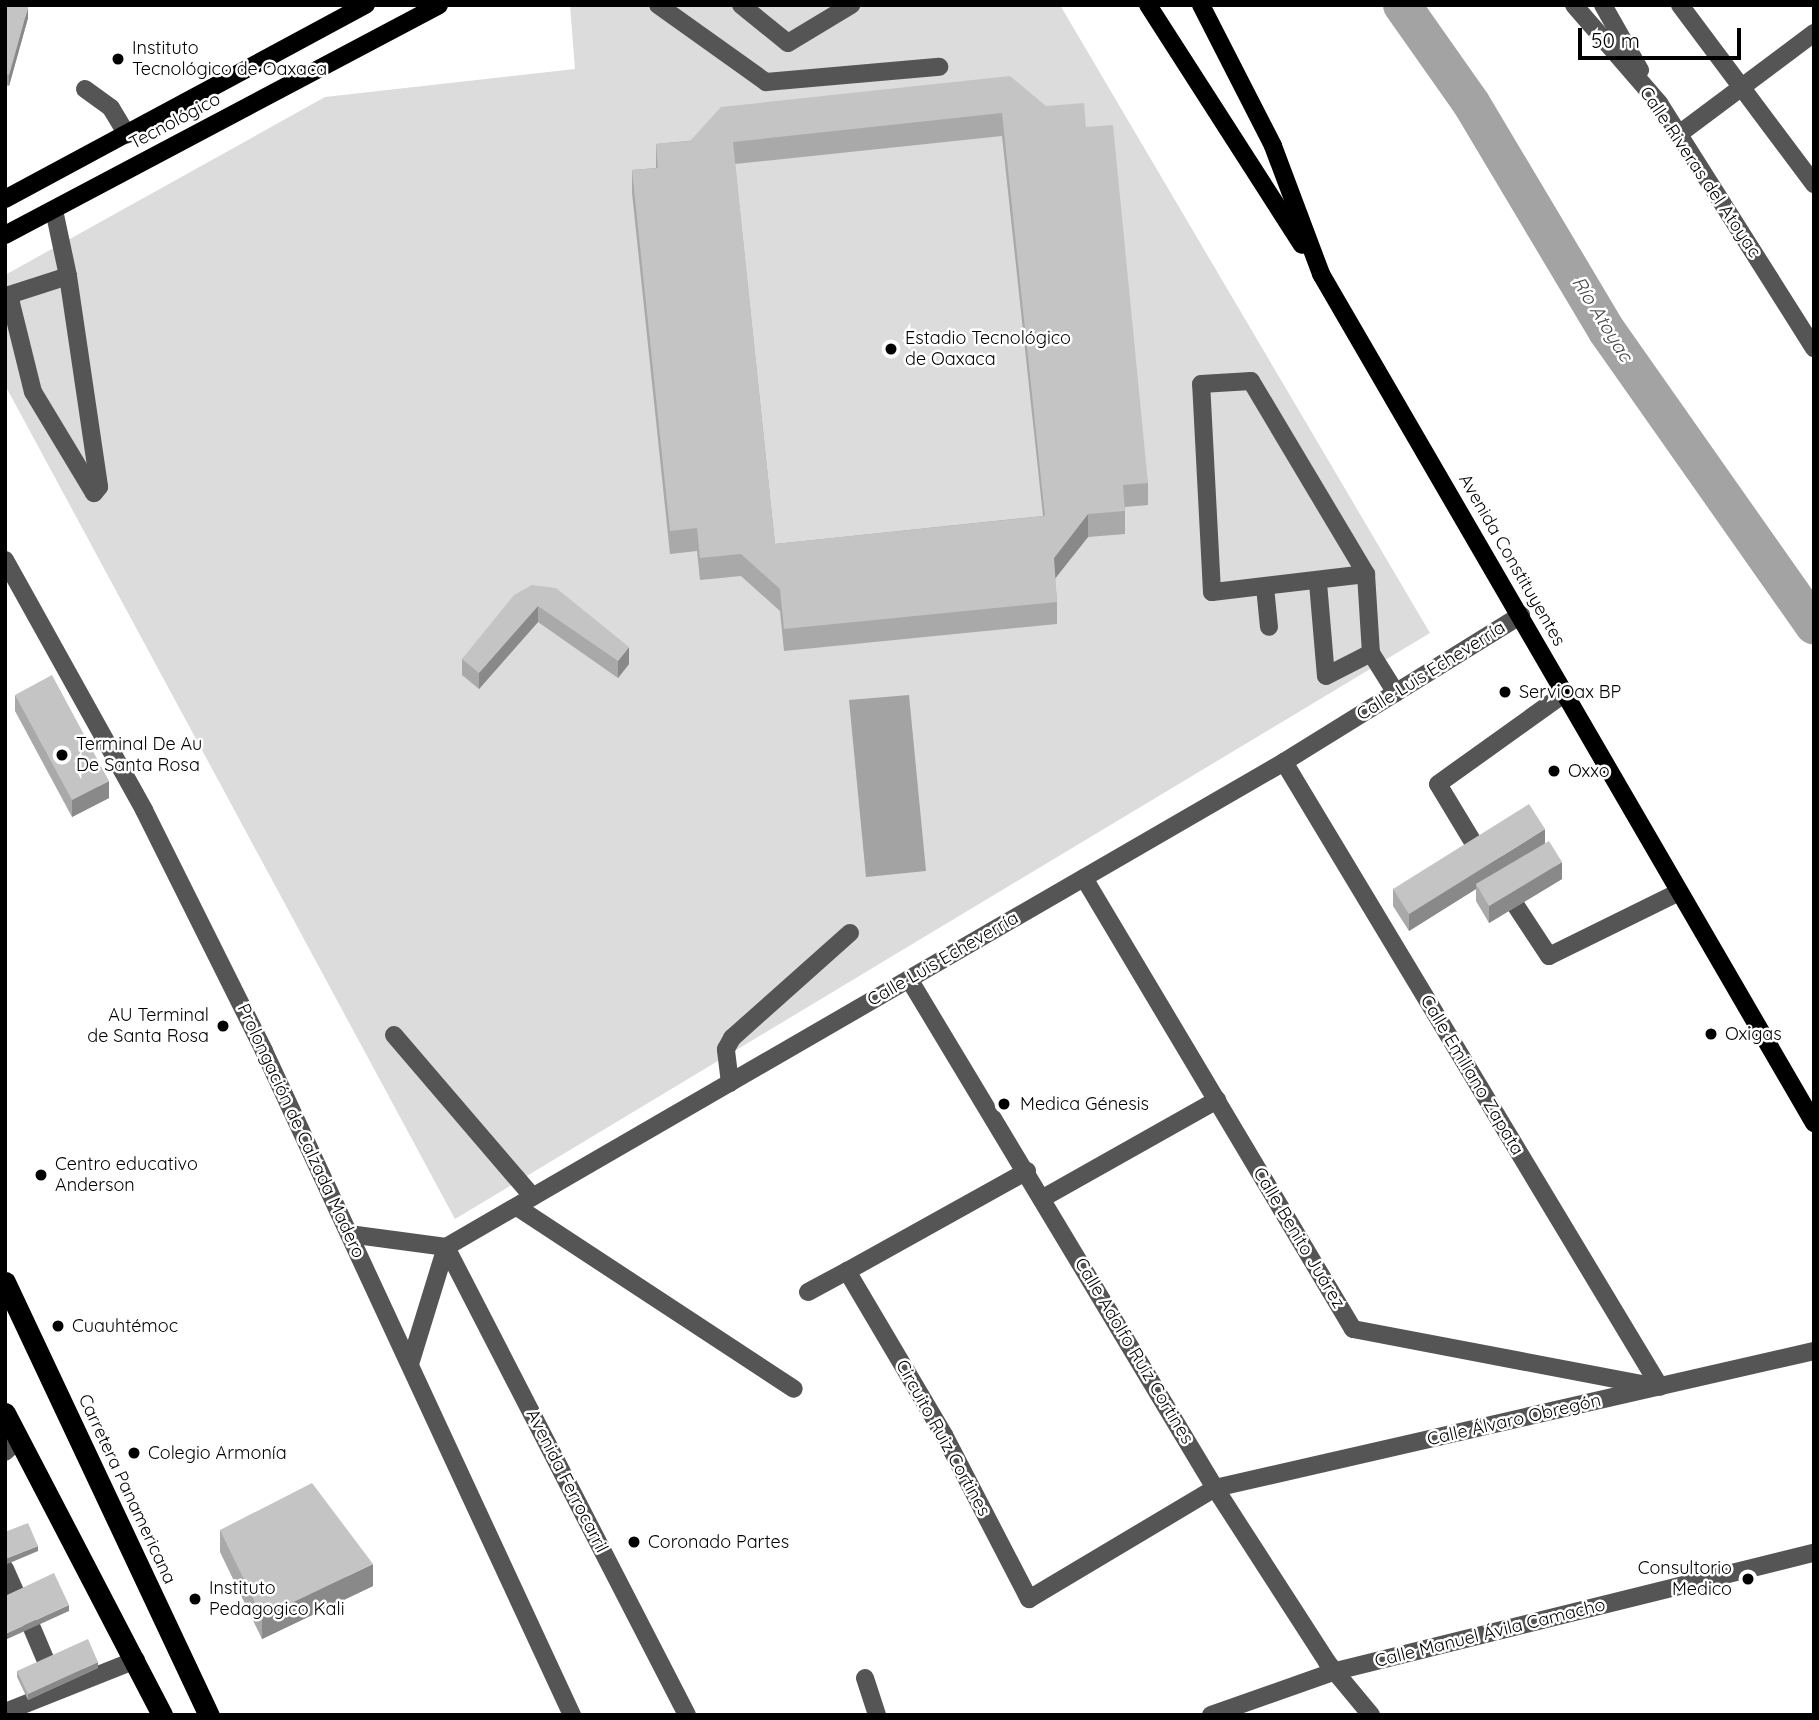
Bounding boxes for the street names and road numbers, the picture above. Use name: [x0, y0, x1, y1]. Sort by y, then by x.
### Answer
street label: Calle Riveras del Atoyac: [1635, 82, 1765, 262]
street label: Tecnológico: [126, 88, 224, 154]
street label: Avenida Constituyentes: [1454, 470, 1570, 650]
street label: Calle Luis Echeverría: [1353, 617, 1509, 725]
street label: Calle Luis Echeverría: [864, 907, 1022, 1011]
street label: Calle Emiliano Zapata: [1416, 991, 1528, 1159]
street label: Prolongación de Calzada Madero: [232, 1000, 370, 1262]
street label: Calle Benito Juárez: [1248, 1164, 1350, 1312]
street label: Calle Adolfo Ruíz Cortines: [1070, 1254, 1198, 1448]
street label: Circuito Ruiz Cortines: [891, 1356, 995, 1520]
street label: Calle Álvaro Obregón: [1425, 1389, 1603, 1451]
street label: Carretera Panamericana: [74, 1391, 180, 1587]
street label: Avenida Ferrocarril: [521, 1406, 613, 1556]
street label: Calle Manuel Ávila Camacho: [1372, 1594, 1608, 1672]

